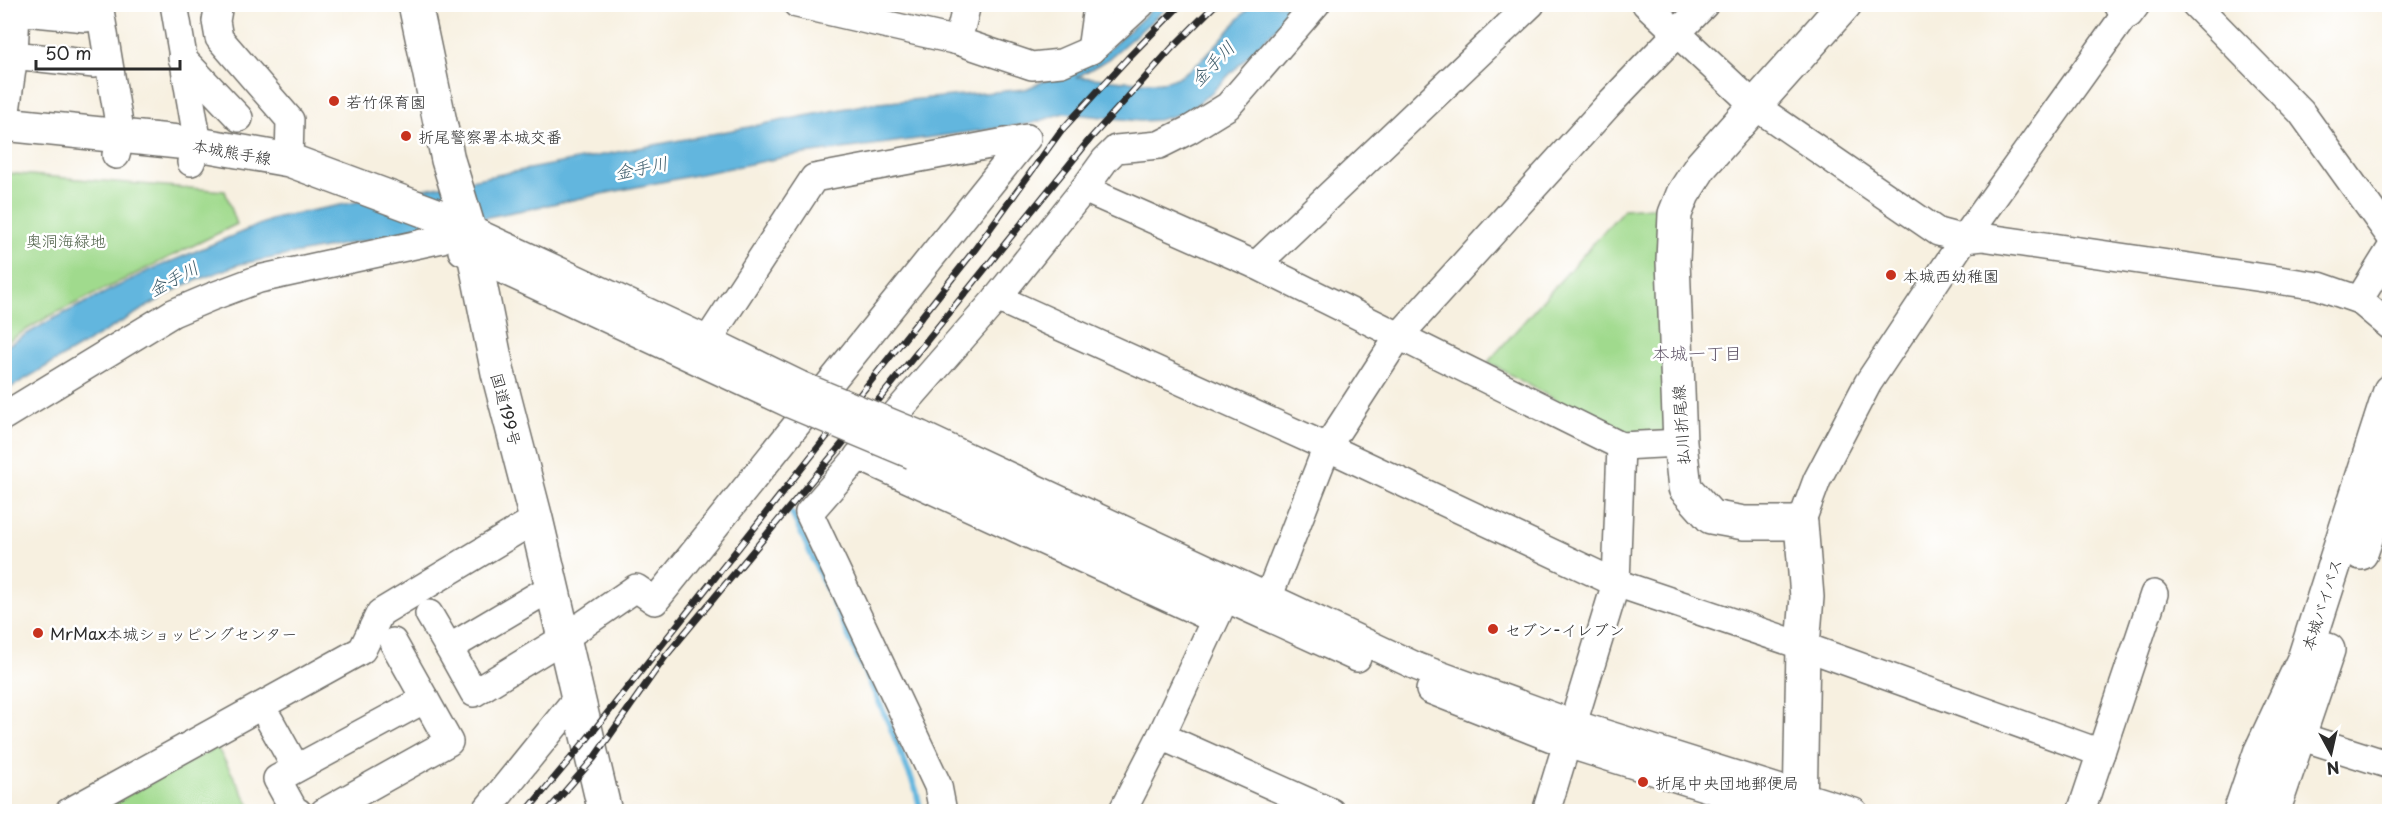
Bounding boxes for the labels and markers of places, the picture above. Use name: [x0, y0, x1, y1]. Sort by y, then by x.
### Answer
place label: 若竹保育園: [346, 89, 426, 113]
marker: 若竹保育園: [327, 94, 341, 108]
place label: 折尾警察署本城交番: [418, 124, 562, 148]
marker: 折尾警察署本城交番: [399, 129, 413, 143]
place label: 本城西幼稚園: [1903, 263, 1999, 287]
marker: 本城西幼稚園: [1884, 268, 1898, 282]
place label: セブン-イレブン: [1505, 617, 1625, 641]
place label: MrMax本城ショッピングセンター: [50, 621, 297, 645]
marker: セブン-イレブン: [1486, 622, 1500, 636]
marker: MrMax本城ショッピングセンター: [31, 626, 45, 640]
place label: 折尾中央団地郵便局: [1655, 770, 1799, 794]
marker: 折尾中央団地郵便局: [1636, 775, 1650, 789]

